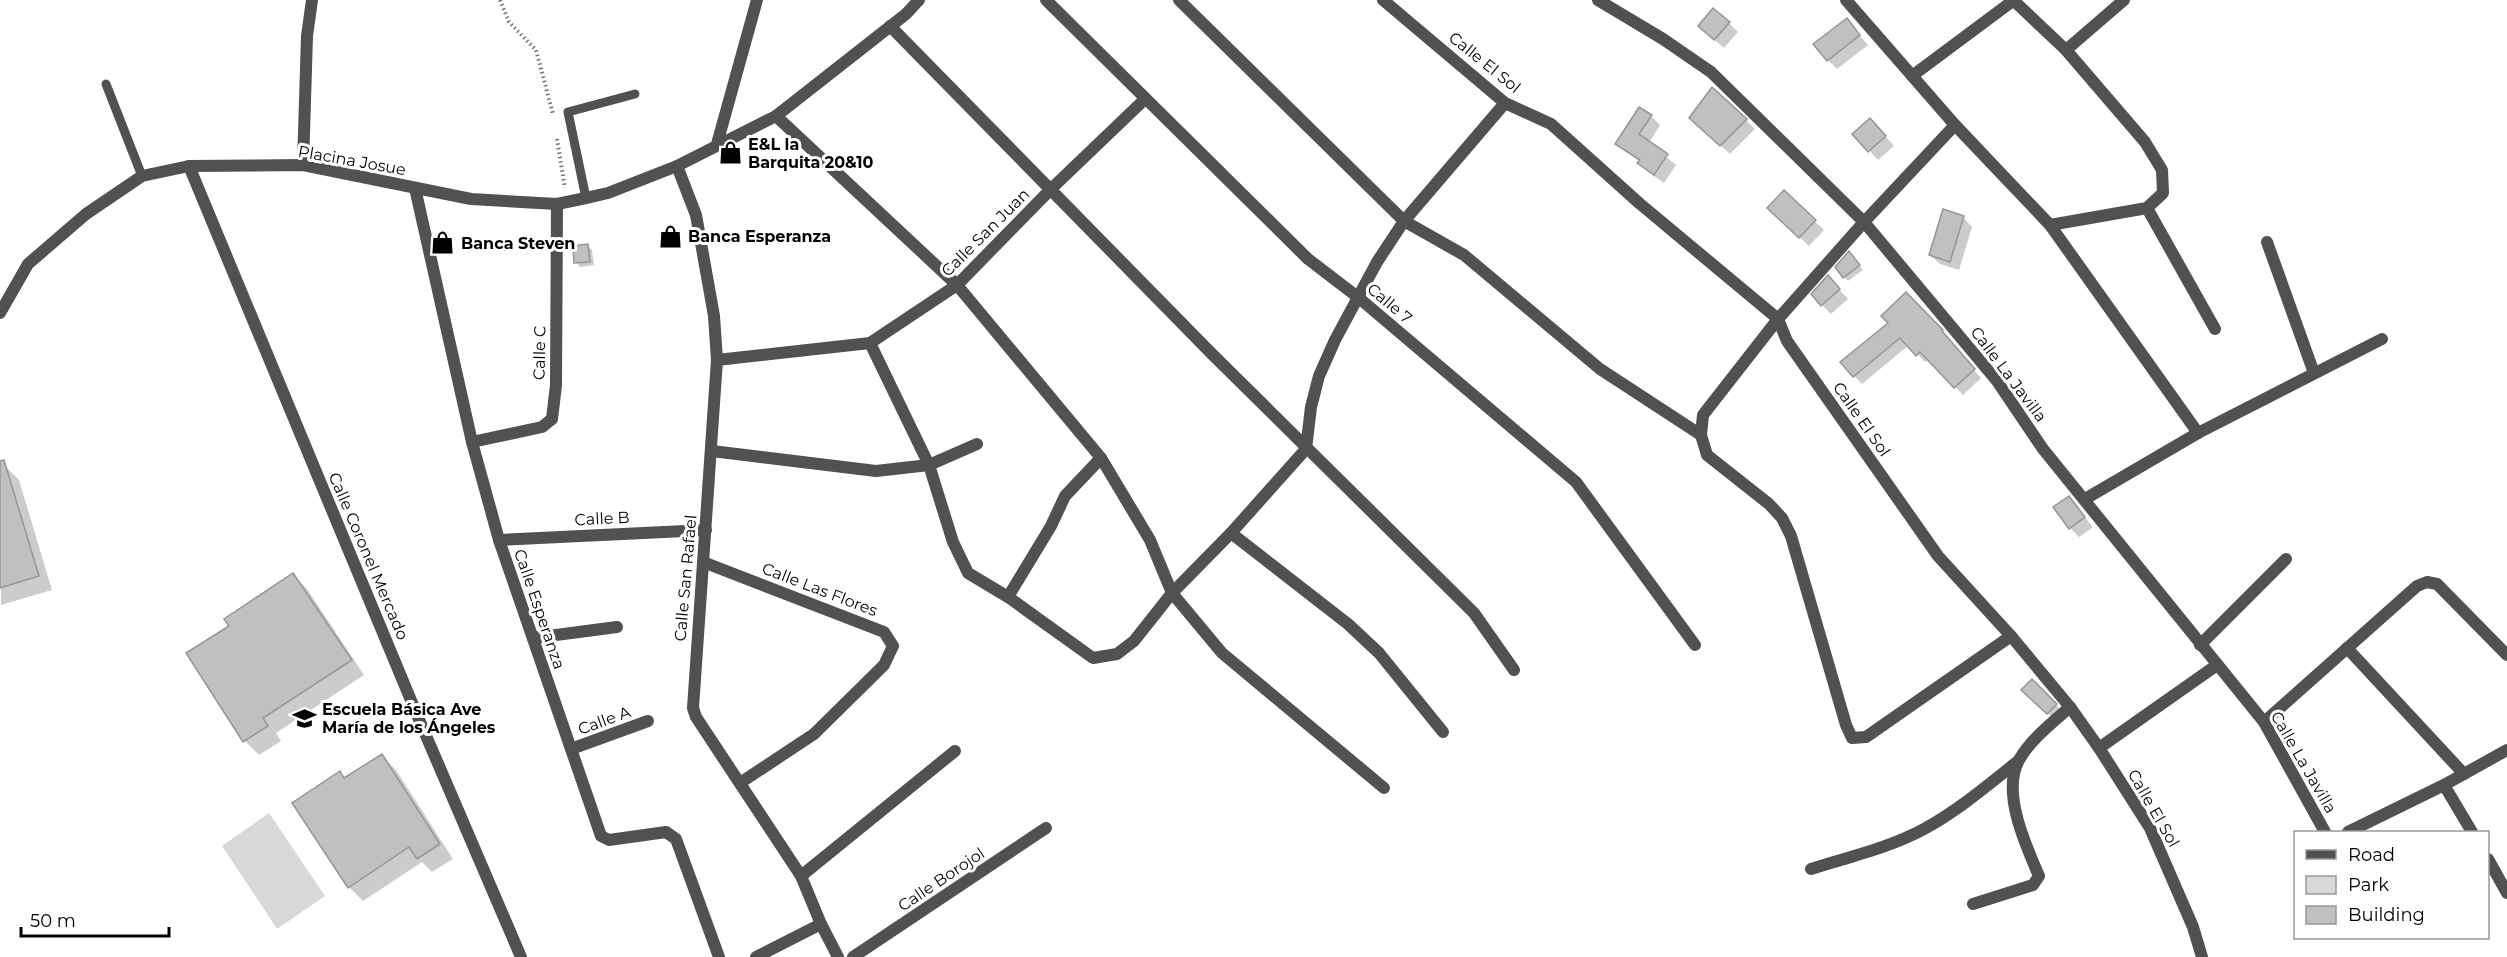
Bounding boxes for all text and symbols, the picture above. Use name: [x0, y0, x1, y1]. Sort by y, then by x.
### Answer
street label: Calle El Sol: [1445, 28, 1524, 97]
place label: E&L la Barquita 20&10: [748, 135, 874, 172]
shop icon: E&L la Barquita 20&10: [717, 140, 743, 166]
street label: Placina Josue: [297, 142, 407, 179]
street label: Calle San Juan: [937, 184, 1033, 280]
shop icon: Banca Esperanza: [657, 223, 683, 249]
place label: Banca Esperanza: [688, 227, 831, 246]
shop icon: Banca Steven: [430, 230, 456, 256]
place label: Banca Steven: [461, 234, 575, 253]
street label: Calle 7: [1363, 279, 1416, 328]
street label: Calle La Javilla: [1967, 323, 2051, 426]
street label: Calle C: [530, 326, 549, 380]
street label: Calle El Sol: [1829, 378, 1894, 460]
street label: Calle Coronel Mercado: [325, 470, 412, 643]
street label: Calle B: [574, 508, 630, 529]
street label: Calle San Rafael: [670, 514, 700, 642]
street label: Calle Esperanza: [510, 547, 569, 672]
street label: Calle Las Flores: [759, 559, 880, 620]
place label: Escuela Básica Ave María de los Ángeles: [322, 700, 496, 737]
street label: Calle A: [575, 702, 634, 739]
school or university icon: Escuela Básica Ave María de los Ángeles: [291, 705, 317, 731]
street label: Calle La Javilla: [2267, 708, 2340, 817]
street label: Calle El Sol: [2124, 766, 2183, 850]
legend: [2294, 831, 2489, 939]
street label: Calle Borojol: [894, 844, 988, 915]
text: Road: [2348, 844, 2395, 866]
text: Park: [2348, 874, 2389, 896]
scale bar: [21, 900, 170, 938]
text: Building: [2348, 904, 2425, 926]
text: 50 m: [30, 910, 76, 932]

